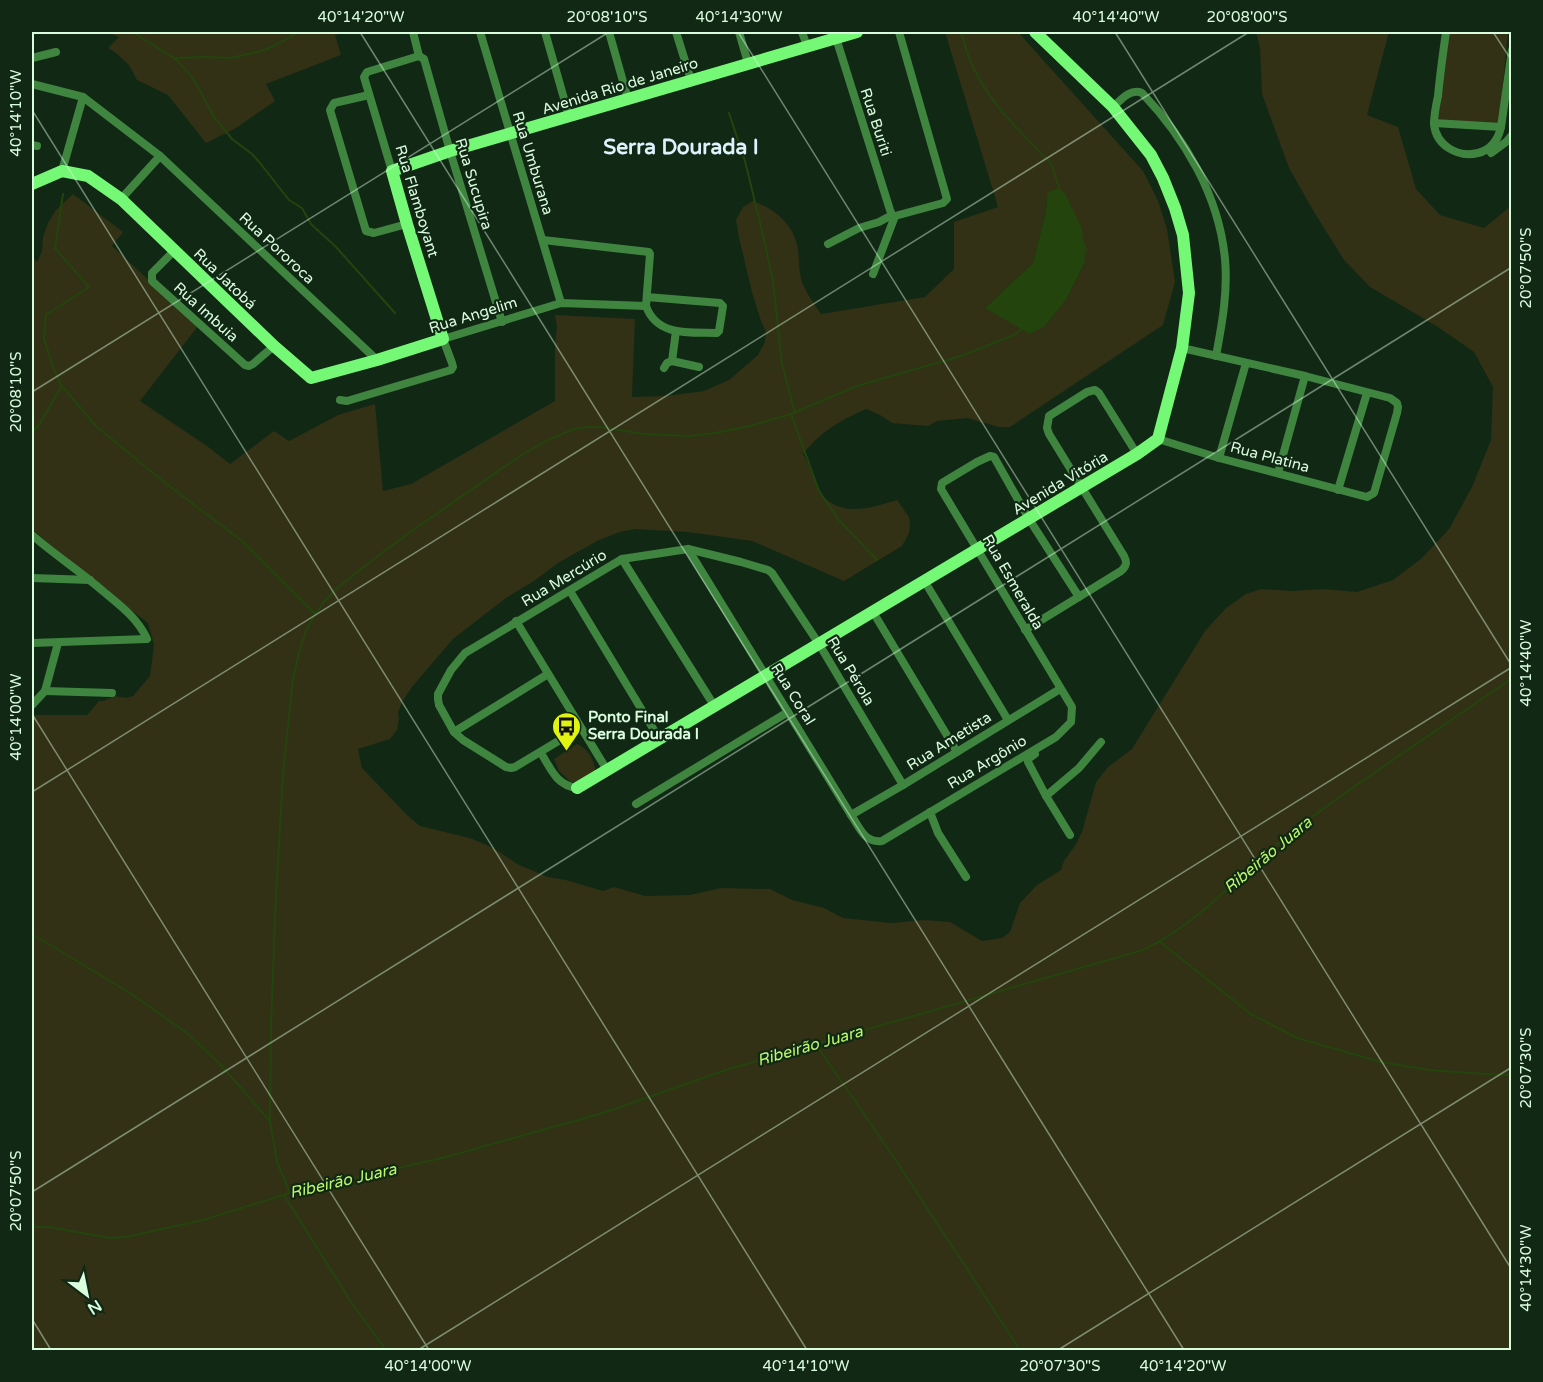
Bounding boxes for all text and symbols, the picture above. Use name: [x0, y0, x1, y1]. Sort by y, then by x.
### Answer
text: 40°14'20"W: [318, 8, 404, 26]
text: 20°08'10"S: [567, 8, 647, 26]
text: 40°14'30"W: [696, 8, 782, 26]
text: 40°14'40"W: [1073, 8, 1159, 26]
text: 20°08'00"S: [1207, 8, 1287, 26]
street label: Avenida Rio de Janeiro: [540, 54, 700, 118]
text: 40°14'10"W: [7, 70, 25, 156]
street label: Rua Buriti: [857, 86, 895, 158]
street label: Rua Umburana: [509, 109, 557, 217]
district label: Serra Dourada I: [603, 135, 759, 160]
street label: Rua Sucupira: [452, 136, 496, 232]
street label: Rua Flamboyant: [391, 143, 443, 260]
street label: Rua Pororoca: [235, 208, 319, 288]
text: 20°07'50"S: [1517, 228, 1535, 308]
street label: Rua Jatobá: [190, 245, 260, 313]
street label: Rua Imbuia: [170, 278, 242, 346]
street label: Rua Angelim: [427, 293, 519, 337]
text: 20°08'10"S: [7, 352, 25, 432]
street label: Rua Platina: [1228, 438, 1312, 476]
street label: Avenida Vitória: [1009, 447, 1111, 519]
street label: Rua Esmeralda: [978, 531, 1048, 633]
street label: Rua Mercúrio: [518, 546, 610, 610]
text: 40°14'40"W: [1517, 620, 1535, 706]
street label: Rua Pérola: [823, 633, 879, 709]
street label: Rua Coral: [767, 660, 819, 728]
text: 40°14'00"W: [7, 674, 25, 760]
place label: Ponto Final Serra Dourada I: [588, 708, 699, 743]
street label: Rua Ametista: [903, 708, 995, 774]
bus stop icon: Ponto Final Serra Dourada I: [551, 710, 583, 752]
street label: Rua Argônio: [944, 731, 1030, 793]
water label: Ribeirão Juara: [1220, 812, 1317, 898]
water label: Ribeirão Juara: [755, 1021, 866, 1071]
text: 20°07'30"S: [1517, 1028, 1535, 1108]
text: 20°07'50"S: [7, 1151, 25, 1231]
water label: Ribeirão Juara: [288, 1159, 399, 1203]
text: 40°14'30"W: [1517, 1225, 1535, 1311]
north arrow: [57, 1265, 117, 1325]
text: N: [84, 1295, 105, 1319]
text: 40°14'00"W: [385, 1357, 471, 1375]
text: 40°14'10"W: [763, 1357, 849, 1375]
text: 20°07'30"S: [1020, 1357, 1100, 1375]
text: 40°14'20"W: [1140, 1357, 1226, 1375]

